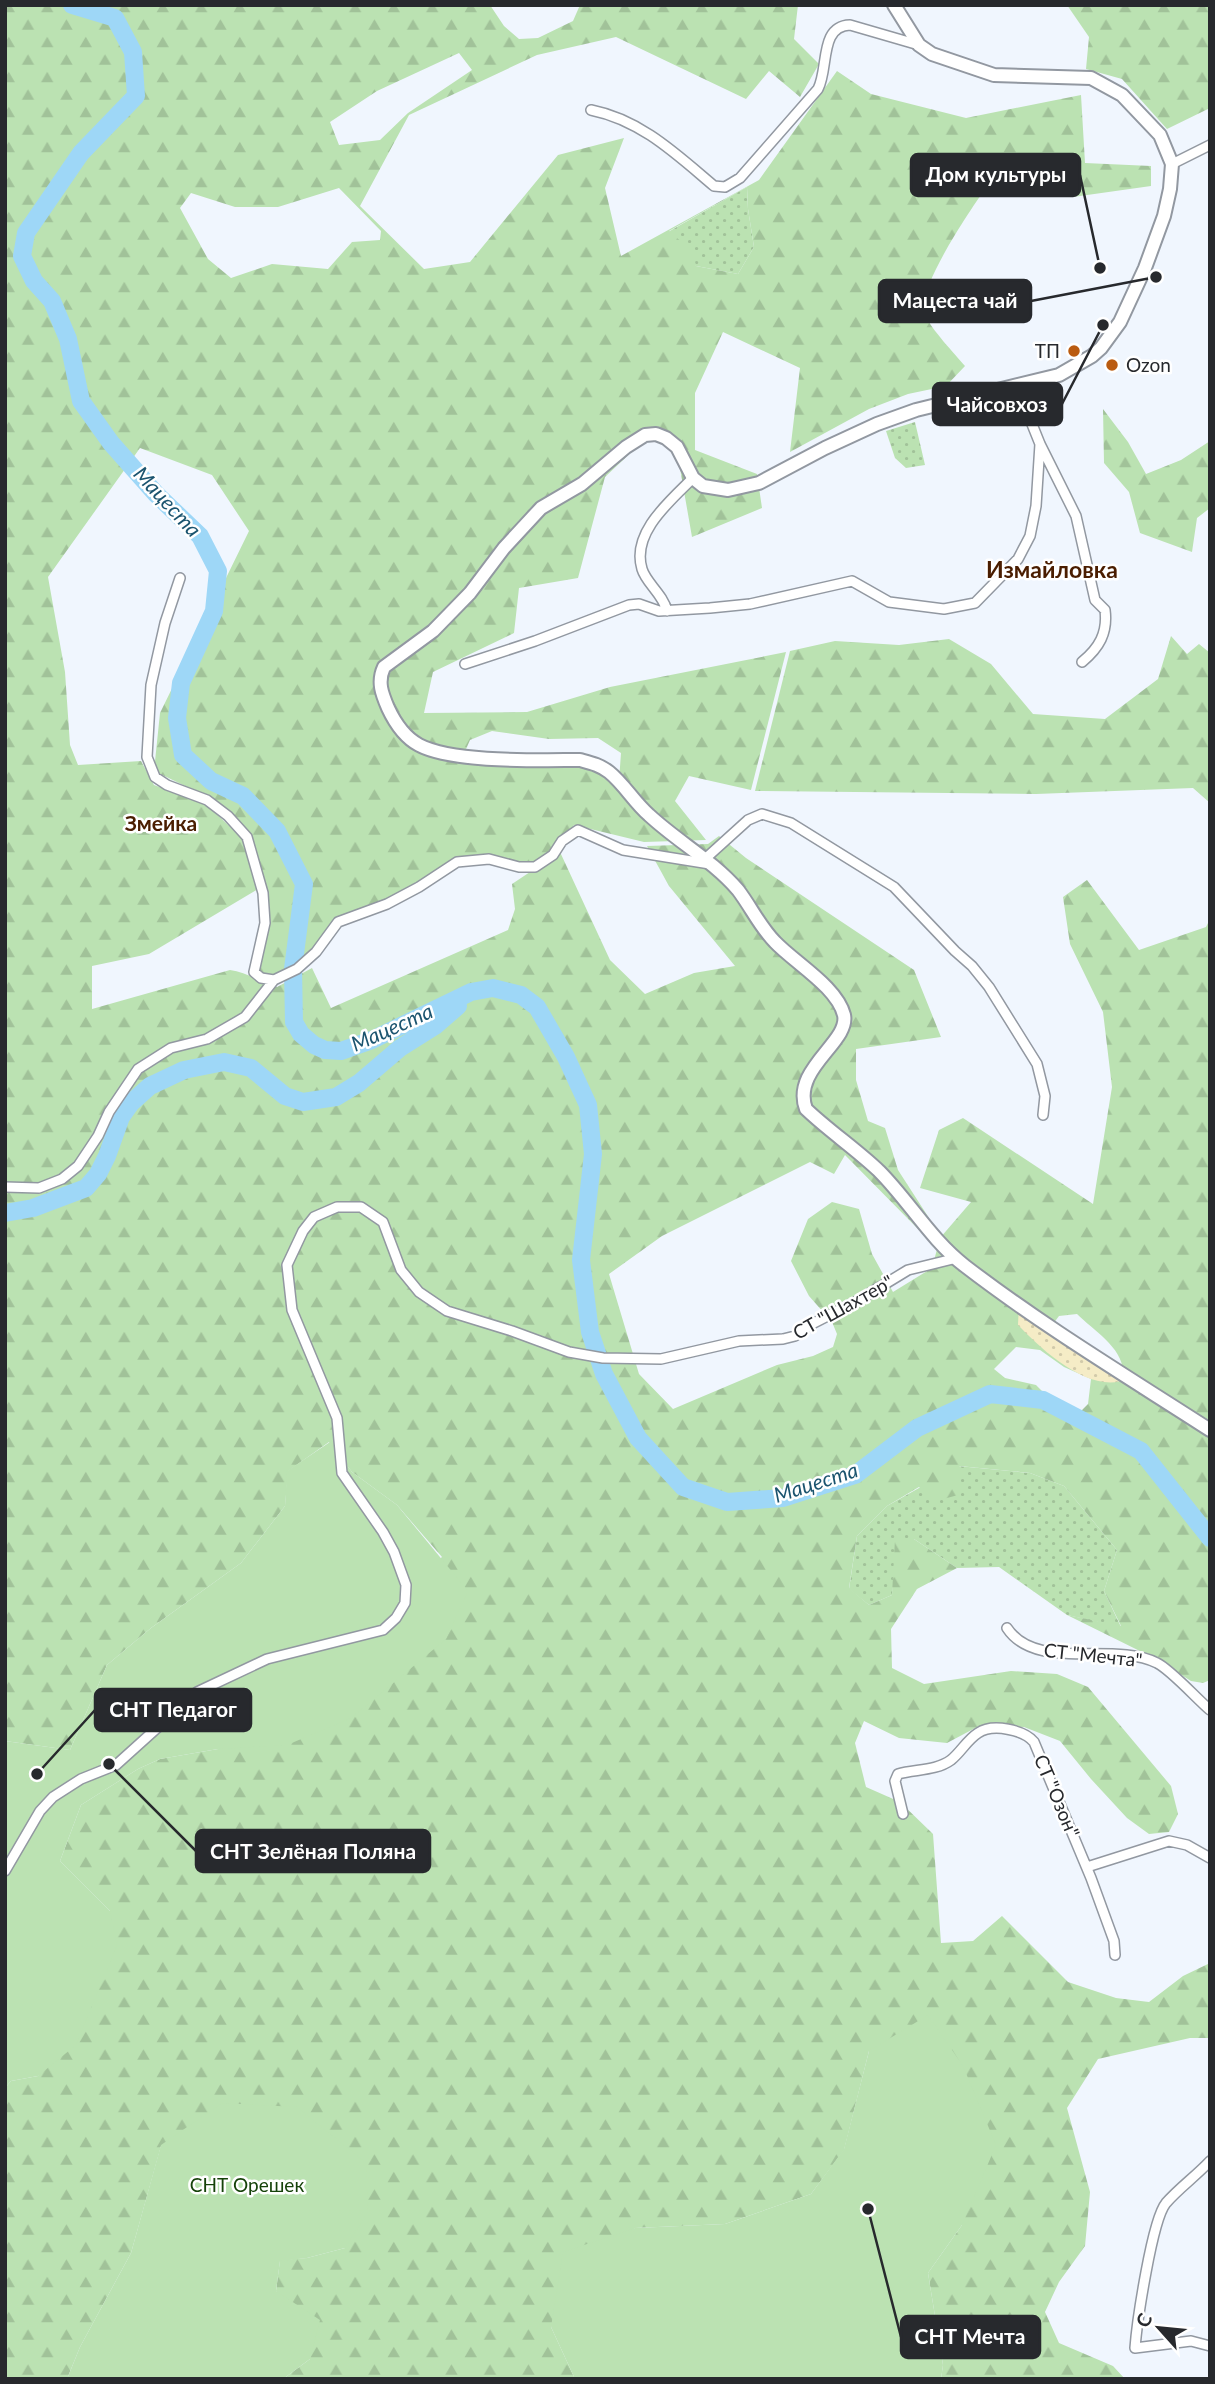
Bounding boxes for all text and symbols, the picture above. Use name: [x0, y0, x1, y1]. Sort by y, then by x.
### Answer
callout: Дом культуры: [911, 154, 1080, 196]
text: Дом культуры: [926, 161, 1066, 186]
callout: Мацеста чай: [879, 280, 1031, 322]
text: Мацеста чай: [893, 287, 1017, 312]
place label: ТП: [1035, 339, 1060, 362]
marker: ТП: [1066, 343, 1082, 359]
place label: Ozon: [1126, 353, 1171, 376]
marker: Ozon: [1104, 357, 1120, 373]
callout: Чайсовхоз: [933, 383, 1062, 425]
text: Чайсовхоз: [947, 391, 1047, 416]
water label: Мацеста: [129, 461, 207, 541]
district label: Измайловка: [986, 555, 1118, 583]
district label: Змейка: [125, 810, 197, 835]
water label: Мацеста: [347, 998, 436, 1056]
street label: СТ "Шахтер": [788, 1269, 897, 1344]
water label: Мацеста: [770, 1456, 861, 1507]
street label: СТ "Мечта": [1043, 1638, 1143, 1671]
callout: СНТ Педагог: [95, 1689, 251, 1731]
text: СНТ Педагог: [109, 1696, 237, 1721]
street label: СТ "Озон": [1030, 1751, 1085, 1841]
callout: СНТ Зелёная Поляна: [196, 1830, 430, 1872]
text: СНТ Зелёная Поляна: [210, 1838, 416, 1863]
park label: СНТ Орешек: [190, 2173, 304, 2196]
north arrow: [1124, 2293, 1194, 2363]
text: С: [1130, 2309, 1157, 2331]
callout: СНТ Мечта: [901, 2316, 1040, 2358]
text: СНТ Мечта: [915, 2323, 1025, 2348]

